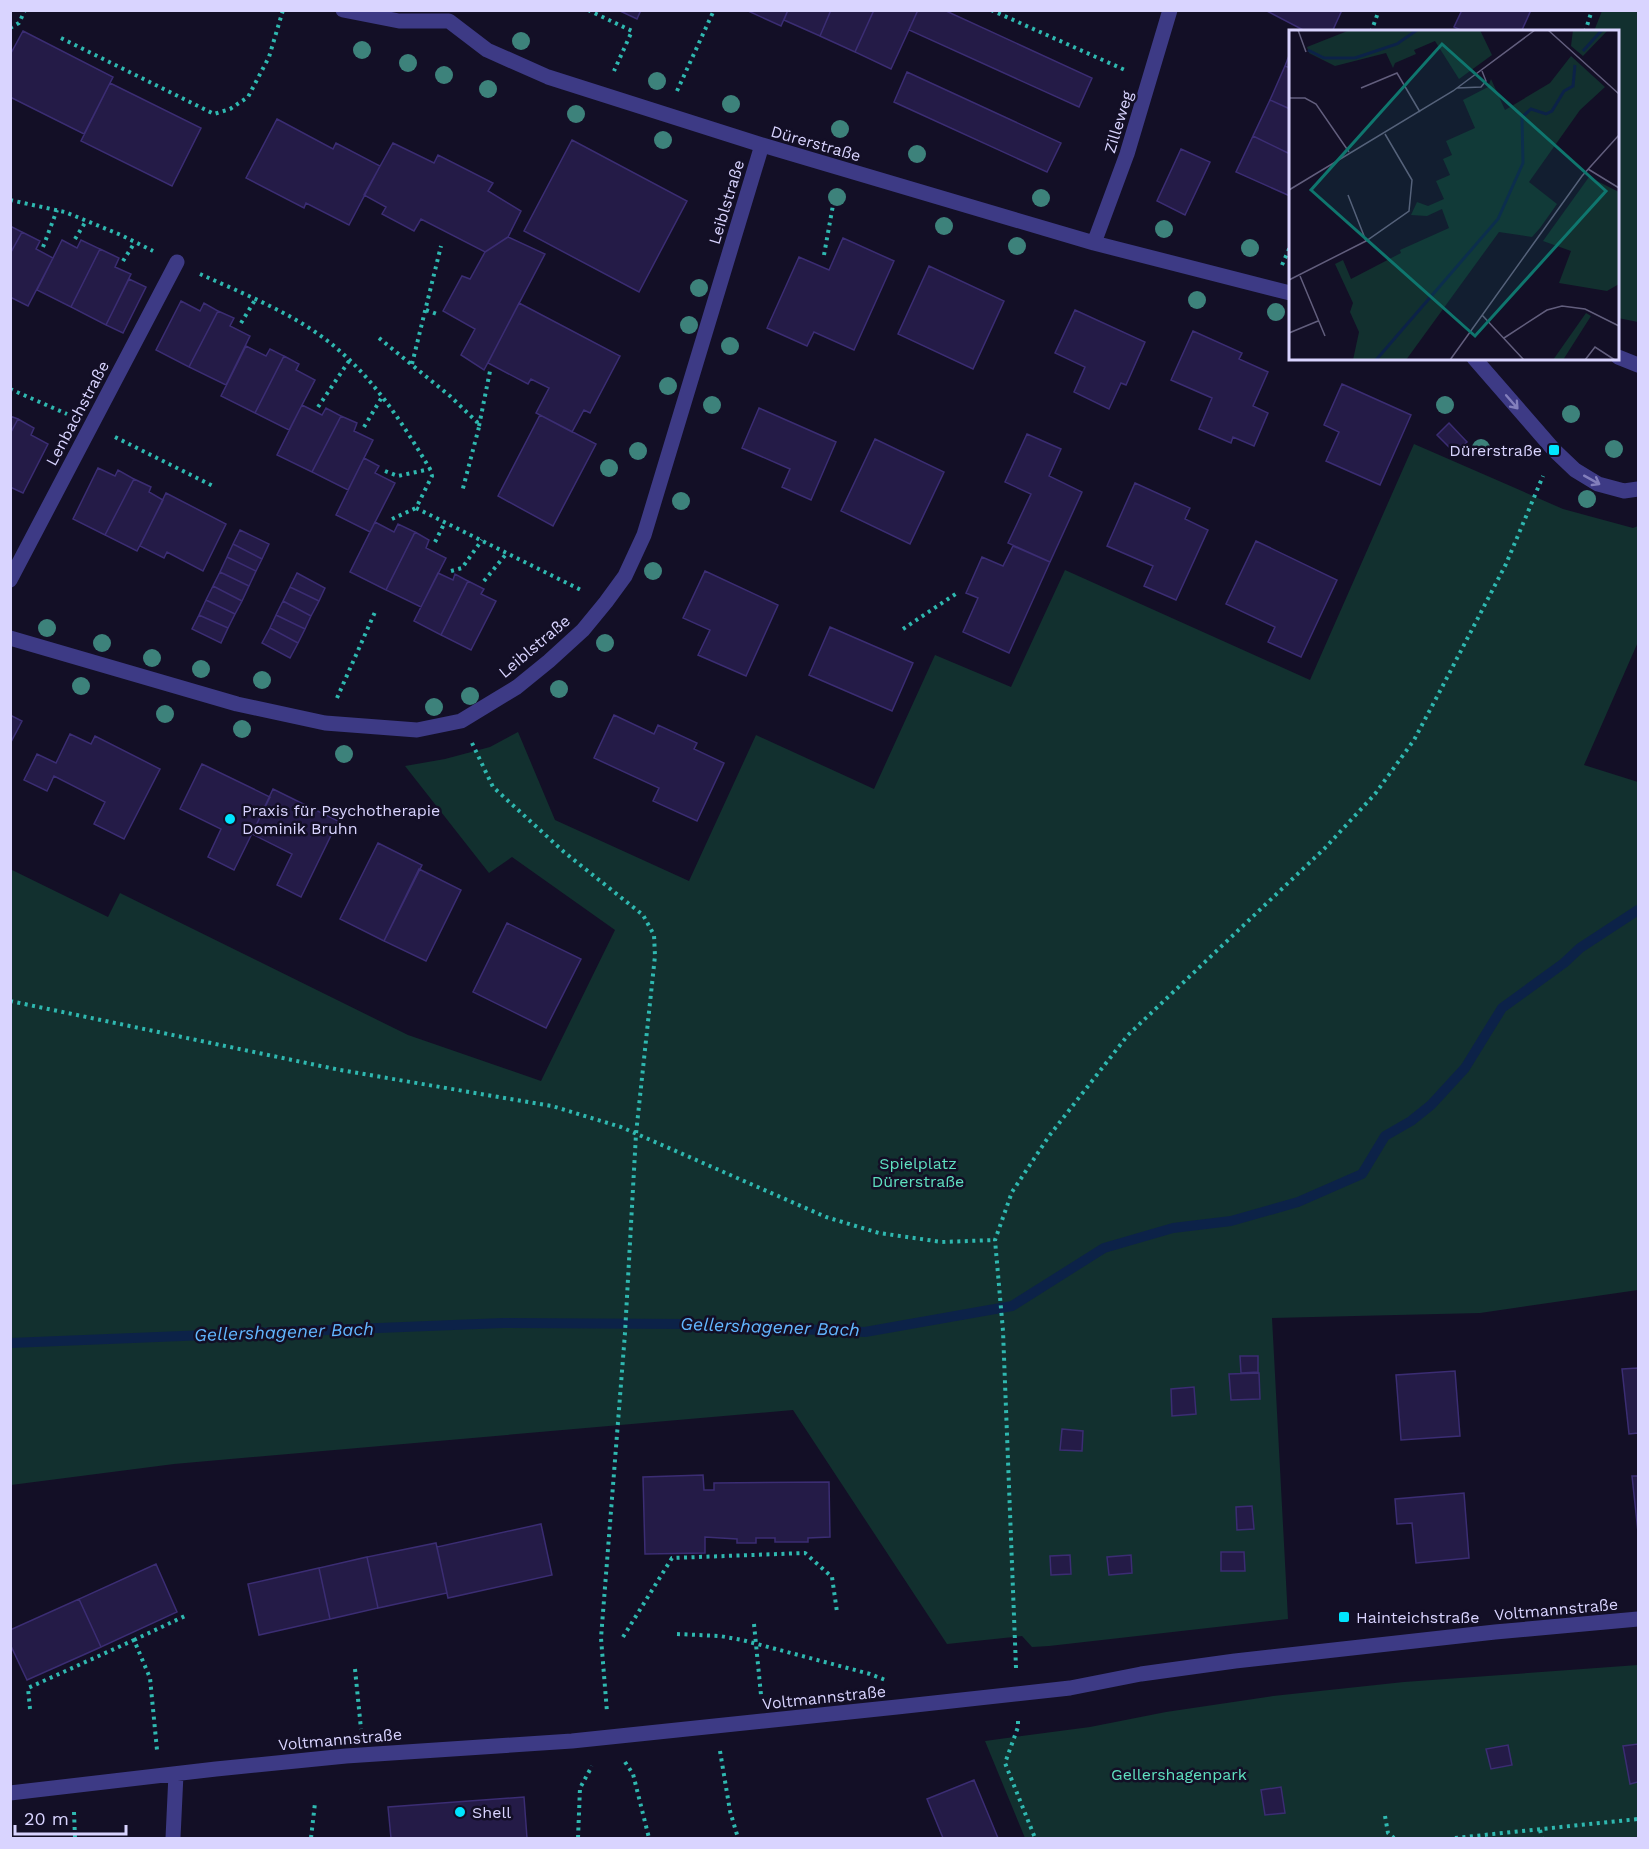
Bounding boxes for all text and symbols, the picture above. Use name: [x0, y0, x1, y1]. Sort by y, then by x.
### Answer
inset map: [1289, 30, 1619, 360]
street label: Zilleweg: [1100, 88, 1137, 156]
street label: Dürerstraße: [769, 122, 863, 165]
street label: Leiblstraße: [705, 158, 748, 247]
street label: Lenbachstraße: [42, 358, 113, 469]
one-way arrow: [1505, 394, 1519, 410]
place label: Dürerstraße: [1449, 441, 1542, 460]
marker: Dürerstraße: [1547, 443, 1561, 457]
one-way arrow: [1583, 474, 1600, 486]
street label: Leiblstraße: [495, 611, 574, 682]
place label: Praxis für Psychotherapie Dominik Bruhn: [242, 801, 440, 838]
marker: Praxis für Psychotherapie Dominik Bruhn: [223, 812, 237, 826]
park label: Spielplatz Dürerstraße: [872, 1154, 964, 1191]
water label: Gellershagener Bach: [680, 1313, 860, 1340]
water label: Gellershagener Bach: [194, 1318, 374, 1345]
street label: Voltmannstraße: [1493, 1595, 1619, 1624]
place label: Hainteichstraße: [1356, 1608, 1479, 1627]
marker: Hainteichstraße: [1337, 1610, 1351, 1624]
street label: Voltmannstraße: [761, 1682, 887, 1713]
street label: Voltmannstraße: [277, 1725, 403, 1754]
park label: Gellershagenpark: [1111, 1765, 1247, 1784]
scale bar: [15, 1798, 126, 1836]
place label: Shell: [472, 1803, 511, 1822]
marker: Shell: [453, 1805, 467, 1819]
text: 20 m: [24, 1808, 69, 1829]

